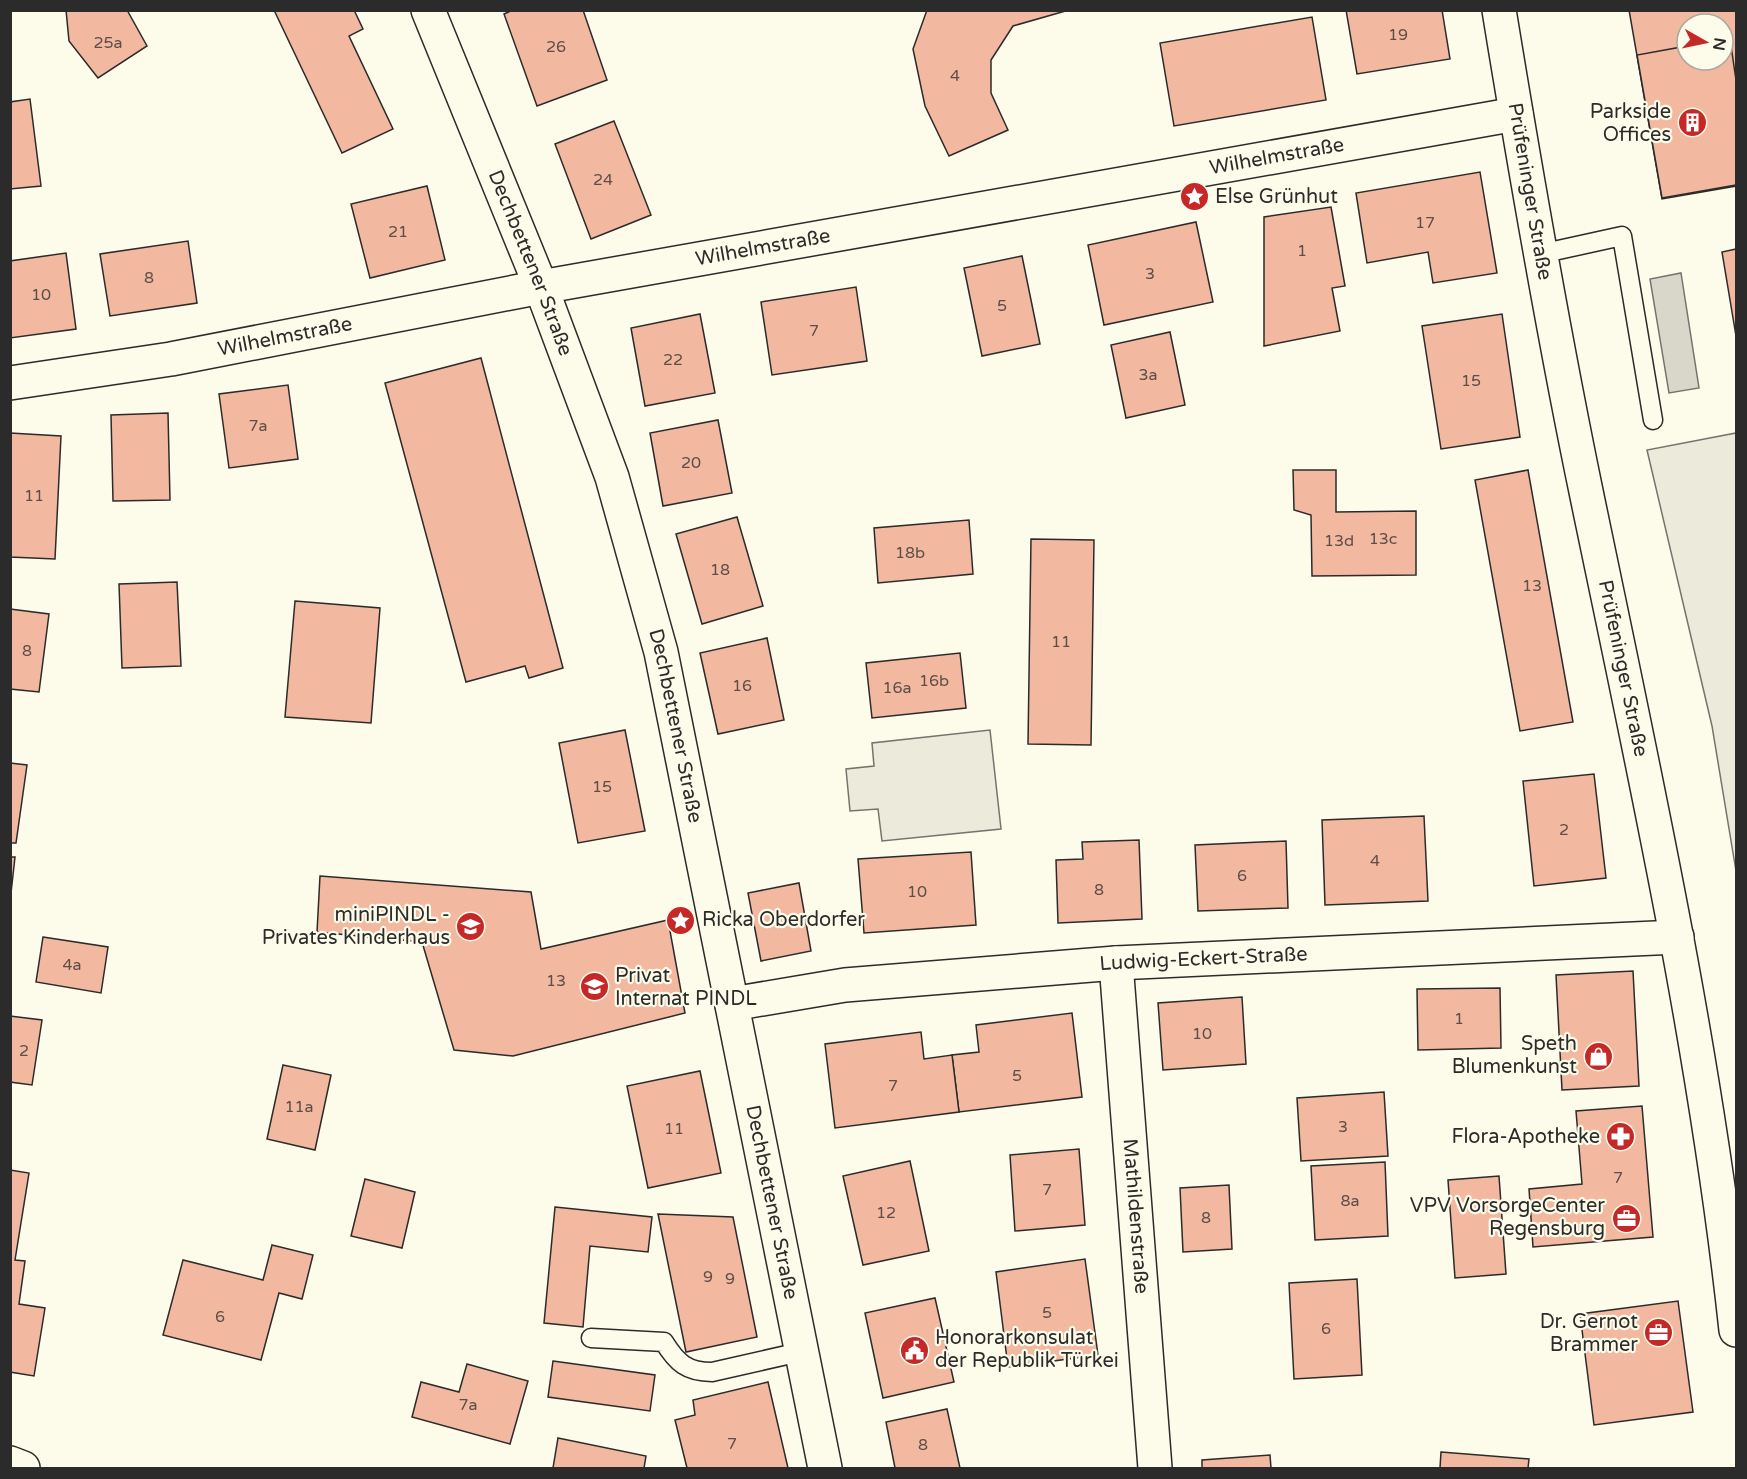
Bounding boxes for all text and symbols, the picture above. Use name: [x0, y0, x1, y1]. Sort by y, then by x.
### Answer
north arrow: [1675, 12, 1735, 72]
house number: 19: [1388, 25, 1408, 45]
house number: 25a: [93, 33, 123, 53]
text: N: [1708, 36, 1730, 52]
house number: 26: [546, 37, 566, 57]
house number: 4: [950, 66, 960, 86]
place label: Parkside Offices: [1590, 100, 1671, 147]
street label: Prüfeninger Straße: [1503, 101, 1557, 282]
building icon: Parkside Offices: [1676, 107, 1708, 139]
street label: Wilhelmstraße: [1208, 133, 1346, 180]
street label: Dechbettener Straße: [483, 167, 578, 359]
house number: 24: [593, 170, 613, 190]
place icon: Else Grünhut: [1178, 181, 1210, 213]
place label: Else Grünhut: [1215, 185, 1338, 209]
house number: 17: [1415, 213, 1435, 233]
house number: 21: [388, 222, 408, 242]
street label: Wilhelmstraße: [694, 224, 832, 271]
house number: 1: [1297, 241, 1307, 261]
house number: 3: [1145, 264, 1155, 284]
house number: 8: [144, 268, 154, 288]
house number: 10: [31, 285, 51, 305]
house number: 5: [997, 296, 1007, 316]
street label: Wilhelmstraße: [216, 312, 354, 362]
house number: 7: [809, 321, 819, 341]
house number: 22: [663, 350, 683, 370]
house number: 3a: [1138, 365, 1158, 385]
house number: 15: [1461, 371, 1481, 391]
house number: 7a: [248, 416, 268, 436]
house number: 20: [681, 453, 701, 473]
house number: 11: [24, 486, 44, 506]
house number: 13c: [1369, 529, 1397, 549]
house number: 13d: [1324, 531, 1354, 551]
house number: 18b: [895, 543, 925, 563]
house number: 18: [710, 560, 730, 580]
house number: 13: [1522, 576, 1542, 596]
street label: Prüfeninger Straße: [1593, 578, 1653, 759]
street label: Dechbettener Straße: [643, 626, 707, 825]
house number: 11: [1051, 632, 1071, 652]
house number: 8: [22, 641, 32, 661]
house number: 16b: [919, 671, 949, 691]
house number: 16: [732, 676, 752, 696]
house number: 16a: [882, 678, 912, 698]
house number: 15: [592, 777, 612, 797]
house number: 2: [1559, 820, 1569, 840]
house number: 4: [1370, 851, 1380, 871]
house number: 6: [1237, 866, 1247, 886]
house number: 8: [1094, 880, 1104, 900]
house number: 10: [907, 882, 927, 902]
place label: miniPINDL - Privates Kinderhaus: [262, 903, 450, 950]
place icon: Ricka Oberdorfer: [665, 904, 697, 936]
place label: Ricka Oberdorfer: [702, 908, 865, 932]
school or university icon: miniPINDL - Privates Kinderhaus: [455, 910, 487, 942]
street label: Ludwig-Eckert-Straße: [1098, 942, 1308, 976]
house number: 4a: [62, 955, 82, 975]
place label: Privat Internat PINDL: [615, 964, 757, 1011]
house number: 13: [546, 971, 566, 991]
school or university icon: Privat Internat PINDL: [578, 971, 610, 1003]
house number: 1: [1454, 1009, 1464, 1029]
house number: 10: [1192, 1024, 1212, 1044]
place label: Speth Blumenkunst: [1452, 1032, 1577, 1079]
shop icon: Speth Blumenkunst: [1582, 1040, 1614, 1072]
house number: 2: [19, 1041, 29, 1061]
house number: 5: [1012, 1066, 1022, 1086]
house number: 7: [888, 1076, 898, 1096]
house number: 11a: [284, 1097, 314, 1117]
street label: Dechbettener Straße: [740, 1103, 803, 1301]
house number: 3: [1338, 1117, 1348, 1137]
house number: 11: [664, 1119, 684, 1139]
pharmacy icon: Flora-Apotheke: [1605, 1121, 1637, 1153]
place label: Flora-Apotheke: [1451, 1125, 1600, 1149]
street label: Mathildenstraße: [1118, 1138, 1154, 1295]
house number: 7: [1613, 1168, 1623, 1188]
house number: 7: [1042, 1180, 1052, 1200]
house number: 8a: [1340, 1191, 1360, 1211]
place label: VPV VorsorgeCenter Regensburg: [1410, 1194, 1605, 1241]
office icon: VPV VorsorgeCenter Regensburg: [1610, 1202, 1642, 1234]
house number: 12: [876, 1203, 896, 1223]
house number: 8: [1201, 1208, 1211, 1228]
house number: 9: [703, 1267, 713, 1287]
house number: 9: [725, 1269, 735, 1289]
house number: 5: [1042, 1303, 1052, 1323]
house number: 6: [215, 1307, 225, 1327]
place label: Dr. Gernot Brammer: [1540, 1310, 1638, 1357]
office icon: Dr. Gernot Brammer: [1643, 1317, 1675, 1349]
house number: 6: [1321, 1319, 1331, 1339]
place label: Honorarkonsulat der Republik Türkei: [935, 1326, 1119, 1373]
public building icon: Honorarkonsulat der Republik Türkei: [898, 1334, 930, 1366]
house number: 7a: [458, 1395, 478, 1415]
house number: 7: [727, 1434, 737, 1454]
house number: 8: [918, 1435, 928, 1455]

